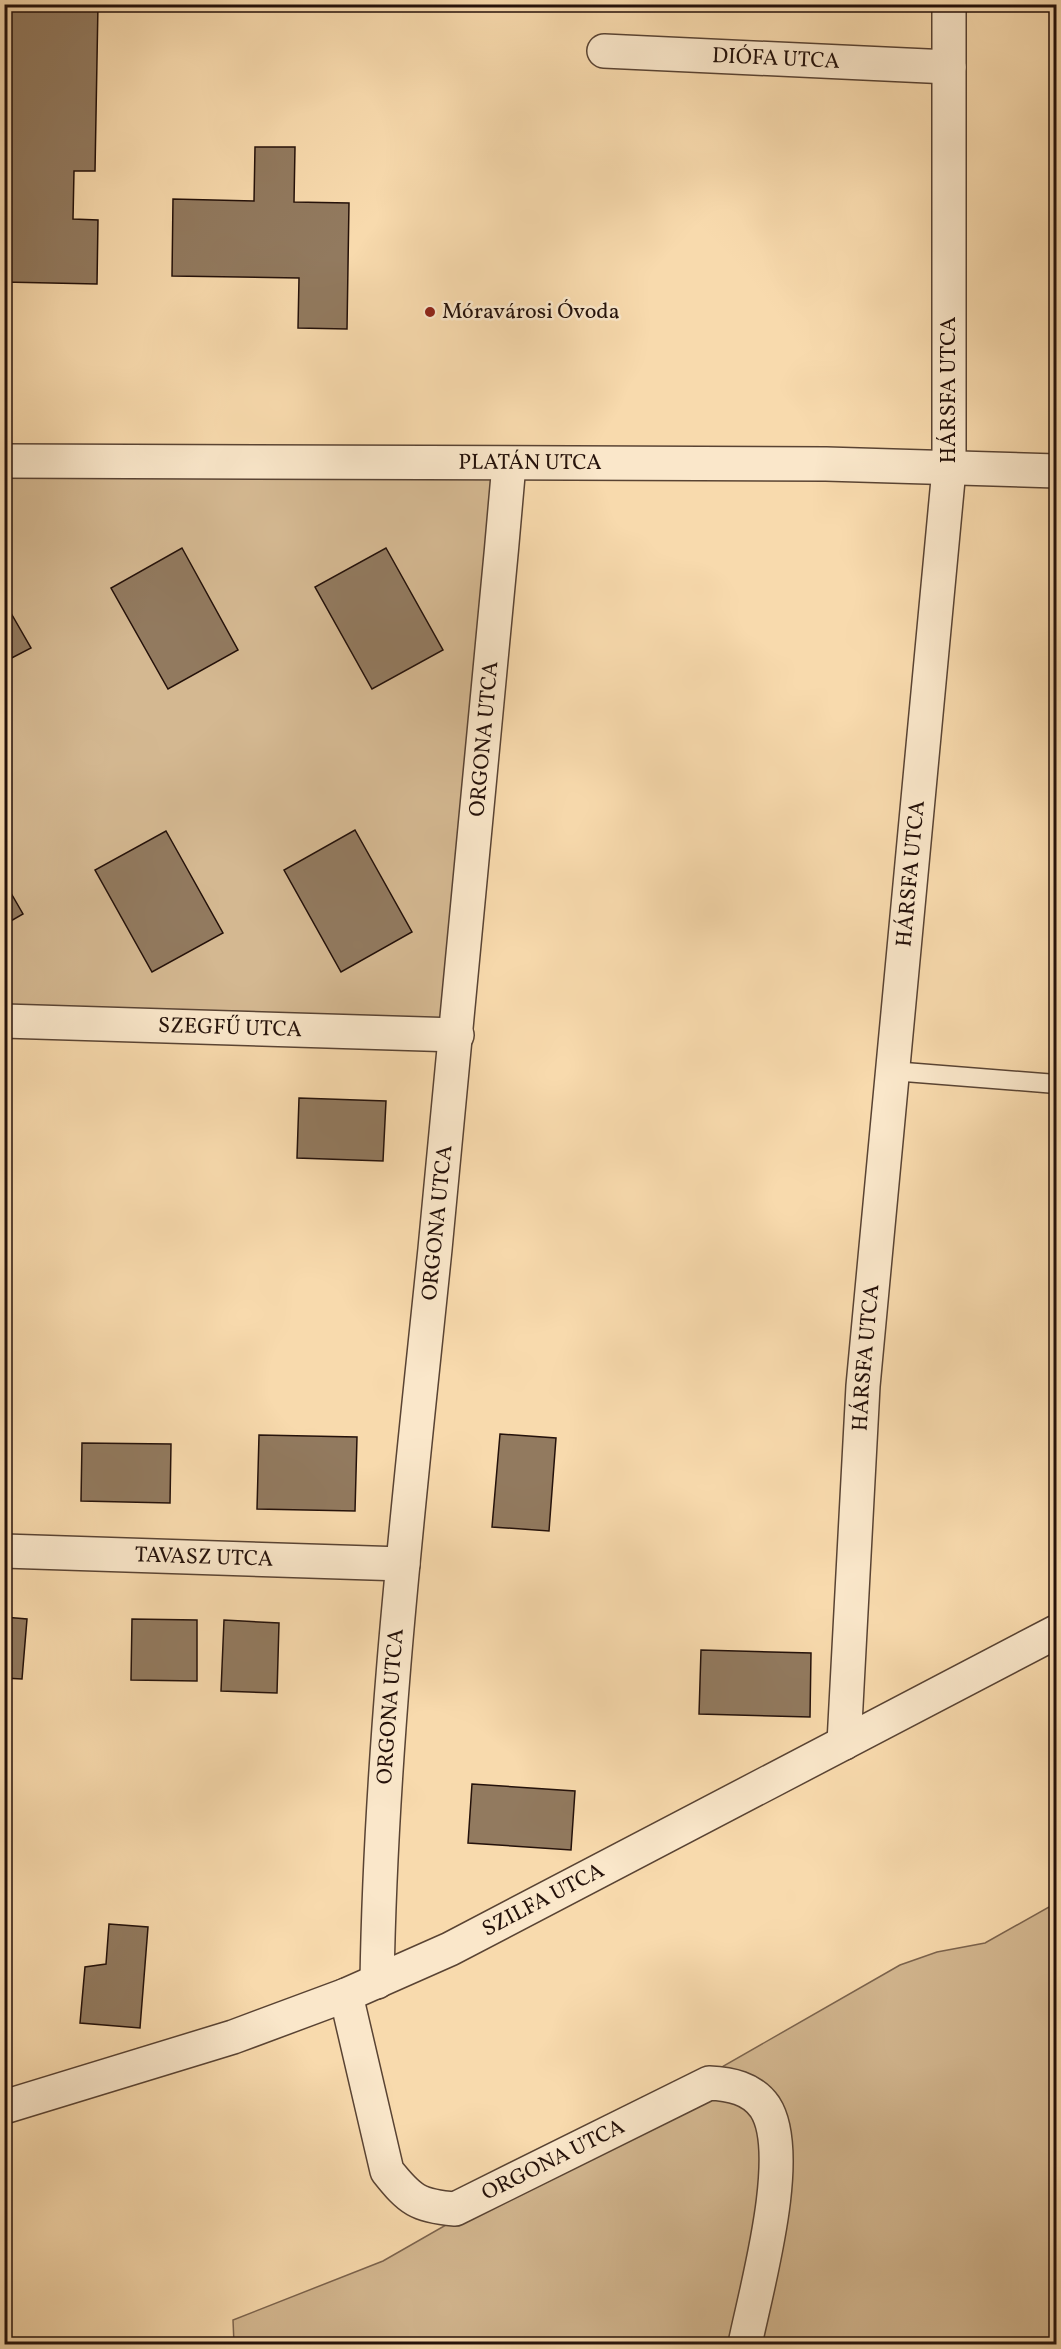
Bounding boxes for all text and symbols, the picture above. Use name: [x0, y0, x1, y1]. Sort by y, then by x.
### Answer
street label: DIÓFA UTCA: [711, 41, 840, 77]
place label: Móravárosi Óvoda: [442, 297, 620, 328]
marker: Móravárosi Óvoda: [423, 305, 437, 319]
street label: HÁRSFA UTCA: [934, 316, 965, 464]
street label: PLATÁN UTCA: [458, 447, 602, 479]
street label: ORGONA UTCA: [462, 660, 507, 818]
street label: HÁRSFA UTCA: [889, 799, 933, 948]
street label: SZEGFŰ UTCA: [157, 1010, 302, 1046]
street label: ORGONA UTCA: [414, 1143, 461, 1302]
street label: HÁRSFA UTCA: [845, 1283, 888, 1432]
street label: TAVASZ UTCA: [134, 1540, 274, 1575]
street label: ORGONA UTCA: [370, 1627, 412, 1785]
street label: SZILFA UTCA: [477, 1855, 610, 1945]
street label: ORGONA UTCA: [477, 2112, 630, 2209]

